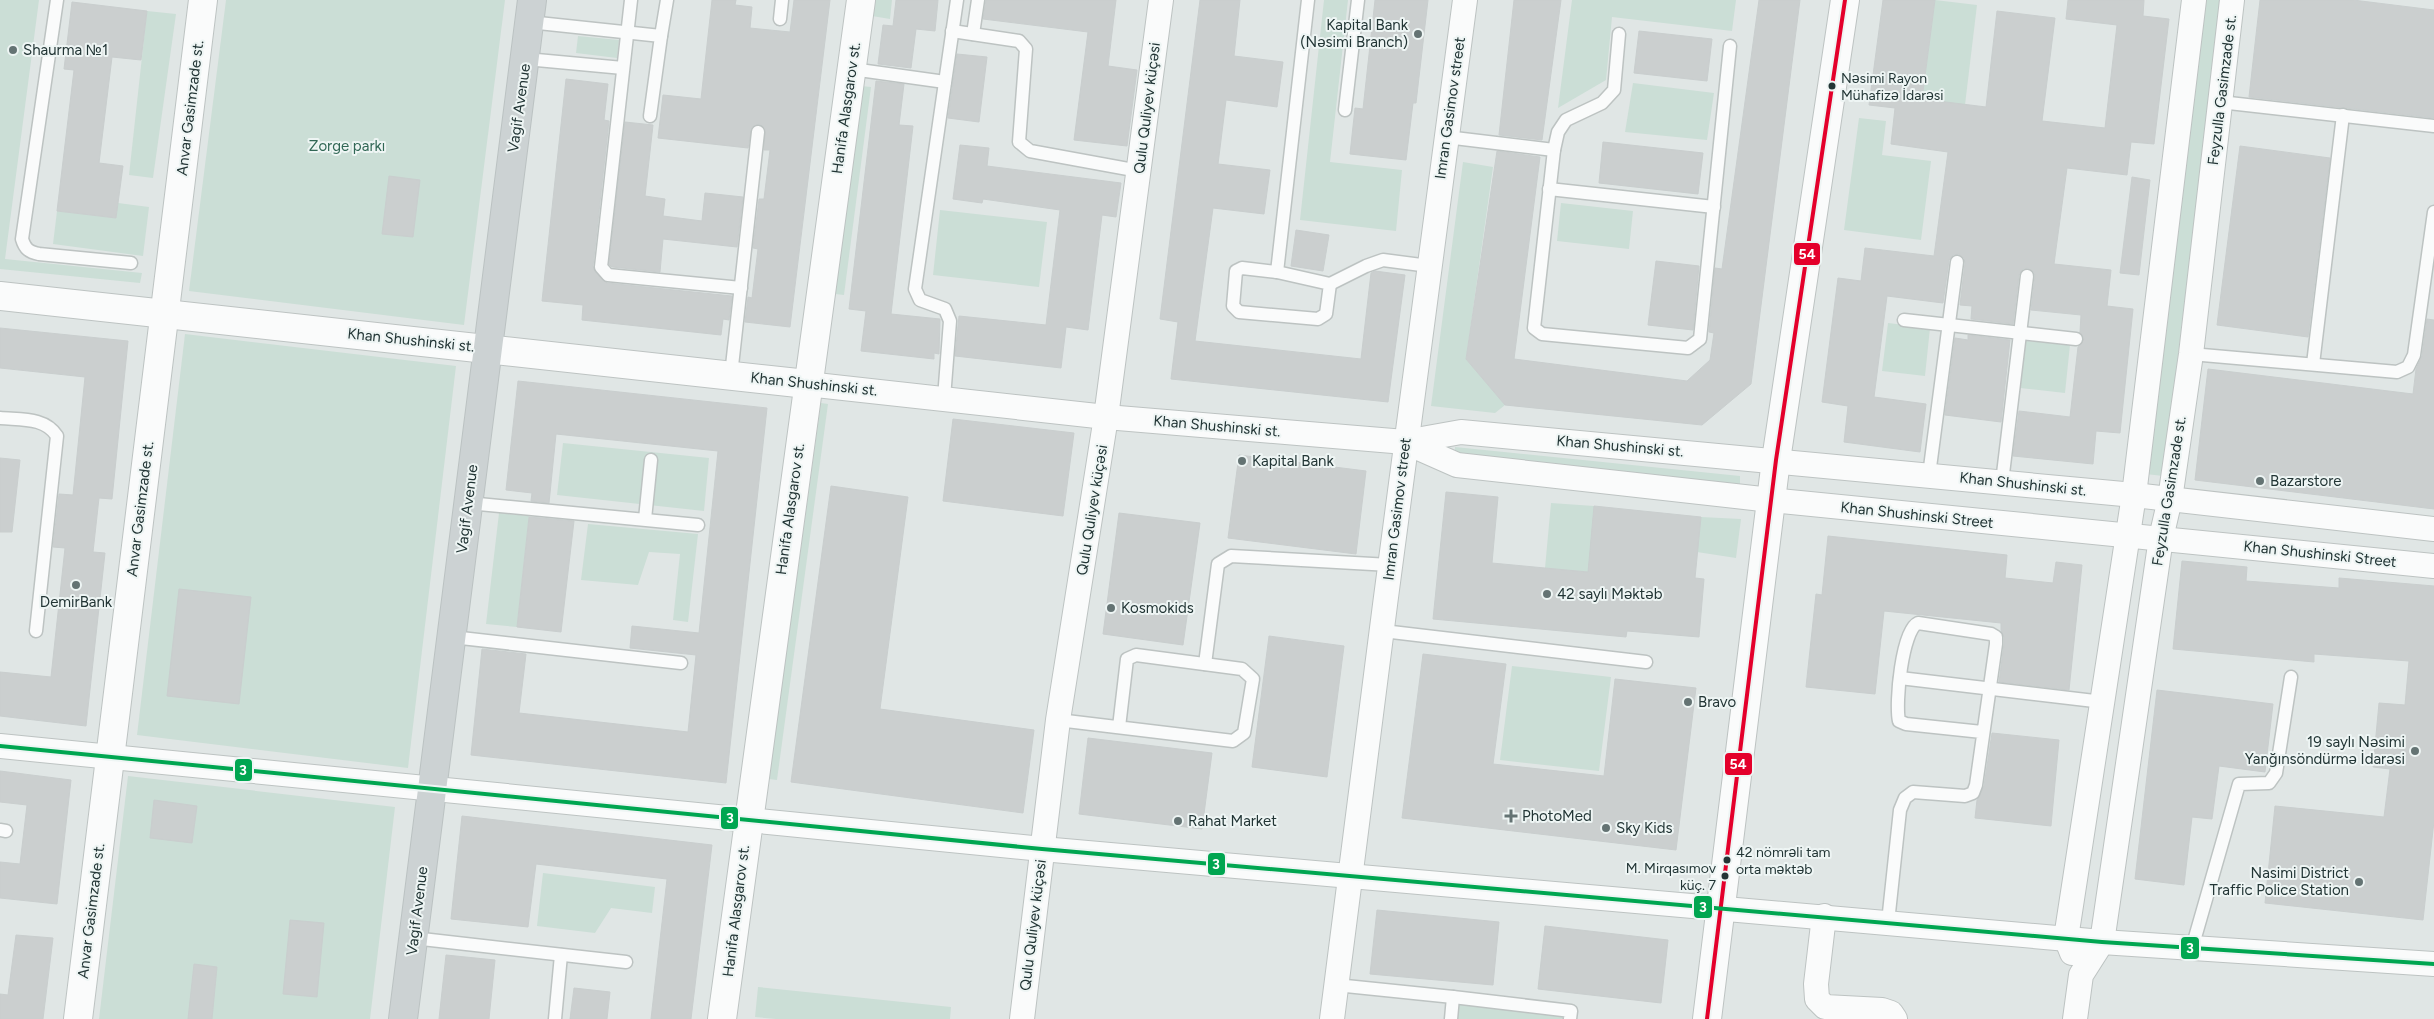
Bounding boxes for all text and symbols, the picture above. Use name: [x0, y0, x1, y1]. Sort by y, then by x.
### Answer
street label: Feyzulla Gasimzade st.: [2204, 14, 2240, 166]
place label: Kapital Bank (Nəsimi Branch): [1300, 16, 1409, 51]
marker: Kapital Bank (Nəsimi Branch): [1412, 28, 1424, 40]
street label: Imran Gasimov street: [1431, 35, 1469, 180]
street label: Anvar Gasimzade st.: [173, 39, 207, 177]
place label: Shaurma №1: [23, 41, 108, 59]
street label: Hanifa Alasgarov st.: [828, 41, 864, 175]
street label: Qulu Quliyev küçəsi: [1130, 41, 1164, 175]
marker: Shaurma №1: [7, 44, 19, 56]
street label: Vagif Avenue: [504, 62, 534, 154]
place label: Nəsimi Rayon Mühafizə İdarəsi: [1841, 70, 1944, 104]
marker: Nəsimi Rayon Mühafizə İdarəsi: [1827, 81, 1837, 91]
park label: Zorge parkı: [309, 137, 385, 155]
line badge: 54: [1793, 242, 1821, 266]
text: 54: [1799, 246, 1816, 263]
street label: Khan Shushinski st.: [347, 324, 475, 356]
street label: Khan Shushinski st.: [750, 368, 878, 400]
street label: Khan Shushinski st.: [1153, 411, 1281, 441]
street label: Feyzulla Gasimzade st.: [2148, 415, 2190, 567]
street label: Khan Shushinski st.: [1556, 431, 1684, 461]
street label: Imran Gasimov street: [1379, 436, 1415, 581]
street label: Anvar Gasimzade st.: [123, 440, 157, 578]
street label: Hanifa Alasgarov st.: [772, 442, 808, 576]
street label: Qulu Quliyev küçəsi: [1073, 443, 1111, 577]
place label: Kapital Bank: [1252, 452, 1334, 470]
marker: Kapital Bank: [1236, 455, 1248, 467]
street label: Vagif Avenue: [453, 463, 481, 555]
street label: Khan Shushinski st.: [1959, 468, 2087, 500]
place label: Bazarstore: [2270, 472, 2341, 490]
marker: Bazarstore: [2254, 475, 2266, 487]
street label: Khan Shushinski Street: [1840, 498, 1995, 532]
street label: Khan Shushinski Street: [2243, 537, 2398, 571]
marker: DemirBank: [70, 579, 82, 591]
place label: 42 saylı Məktəb: [1557, 585, 1663, 603]
marker: 42 saylı Məktəb: [1541, 588, 1553, 600]
place label: DemirBank: [40, 593, 113, 611]
place label: Kosmokids: [1121, 599, 1194, 617]
marker: Kosmokids: [1105, 602, 1117, 614]
place label: Bravo: [1698, 693, 1736, 711]
marker: Bravo: [1682, 696, 1694, 708]
place label: 19 saylı Nəsimi Yanğınsöndürmə İdarəsi: [2245, 733, 2405, 768]
marker: 19 saylı Nəsimi Yanğınsöndürmə İdarəsi: [2409, 745, 2421, 757]
line badge: 54: [1724, 752, 1753, 776]
text: 54: [1730, 756, 1747, 773]
line badge: 3: [234, 758, 253, 782]
text: 3: [239, 762, 247, 779]
line badge: 3: [720, 806, 739, 830]
place label: PhotoMed: [1522, 807, 1592, 825]
marker: PhotoMed: [1504, 809, 1518, 823]
text: 3: [726, 810, 734, 827]
place label: Rahat Market: [1188, 812, 1277, 830]
marker: Rahat Market: [1172, 815, 1184, 827]
place label: Sky Kids: [1616, 819, 1673, 837]
marker: Sky Kids: [1600, 822, 1612, 834]
street label: Anvar Gasimzade st.: [74, 842, 108, 980]
street label: Hanifa Alasgarov st.: [719, 844, 753, 978]
place label: 42 nömrəli tam orta məktəb: [1736, 844, 1831, 878]
line badge: 3: [1207, 852, 1226, 876]
marker: 42 nömrəli tam orta məktəb: [1722, 855, 1732, 865]
text: 3: [1212, 856, 1220, 873]
street label: Qulu Quliyev küçəsi: [1016, 858, 1050, 992]
place label: M. Mirqasımov küç. 7: [1626, 860, 1717, 894]
place label: Nasimi District Traffic Police Station: [2210, 864, 2349, 899]
street label: Vagif Avenue: [403, 865, 431, 957]
marker: M. Mirqasımov küç. 7: [1720, 871, 1730, 881]
marker: Nasimi District Traffic Police Station: [2353, 876, 2365, 888]
line badge: 3: [1693, 895, 1713, 919]
text: 3: [1699, 899, 1707, 916]
line badge: 3: [2180, 936, 2200, 960]
text: 3: [2186, 940, 2194, 957]

